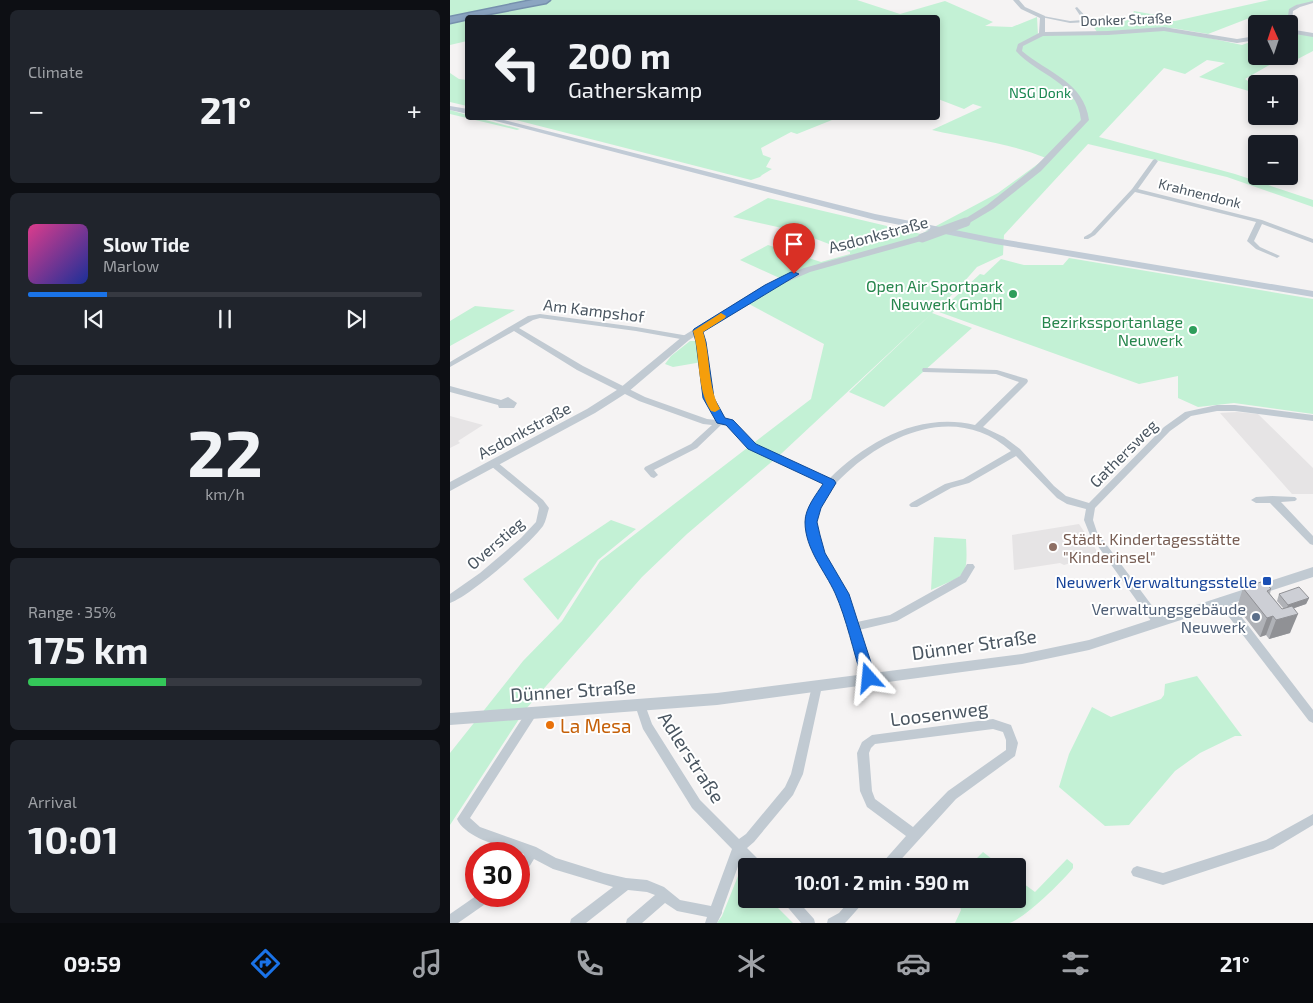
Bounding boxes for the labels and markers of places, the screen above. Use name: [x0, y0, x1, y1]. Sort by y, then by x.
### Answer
pin: [773, 223, 815, 274]
place label: Open Air Sportpark Neuwerk GmbH: [866, 276, 1003, 313]
marker: Open Air Sportpark Neuwerk GmbH: [1007, 288, 1019, 300]
place label: Bezirkssportanlage Neuwerk: [1042, 312, 1183, 349]
marker: Bezirkssportanlage Neuwerk: [1187, 324, 1199, 336]
place label: Städt. Kindertagesstätte "Kinderinsel": [1063, 529, 1240, 566]
marker: Städt. Kindertagesstätte "Kinderinsel": [1047, 541, 1059, 553]
place label: Neuwerk Verwaltungsstelle: [1056, 572, 1257, 591]
marker: Neuwerk Verwaltungsstelle: [1261, 575, 1273, 587]
place label: Verwaltungsgebäude Neuwerk: [1091, 599, 1246, 636]
marker: Verwaltungsgebäude Neuwerk: [1250, 611, 1262, 623]
place label: La Mesa: [560, 714, 631, 737]
marker: La Mesa: [544, 719, 556, 731]

